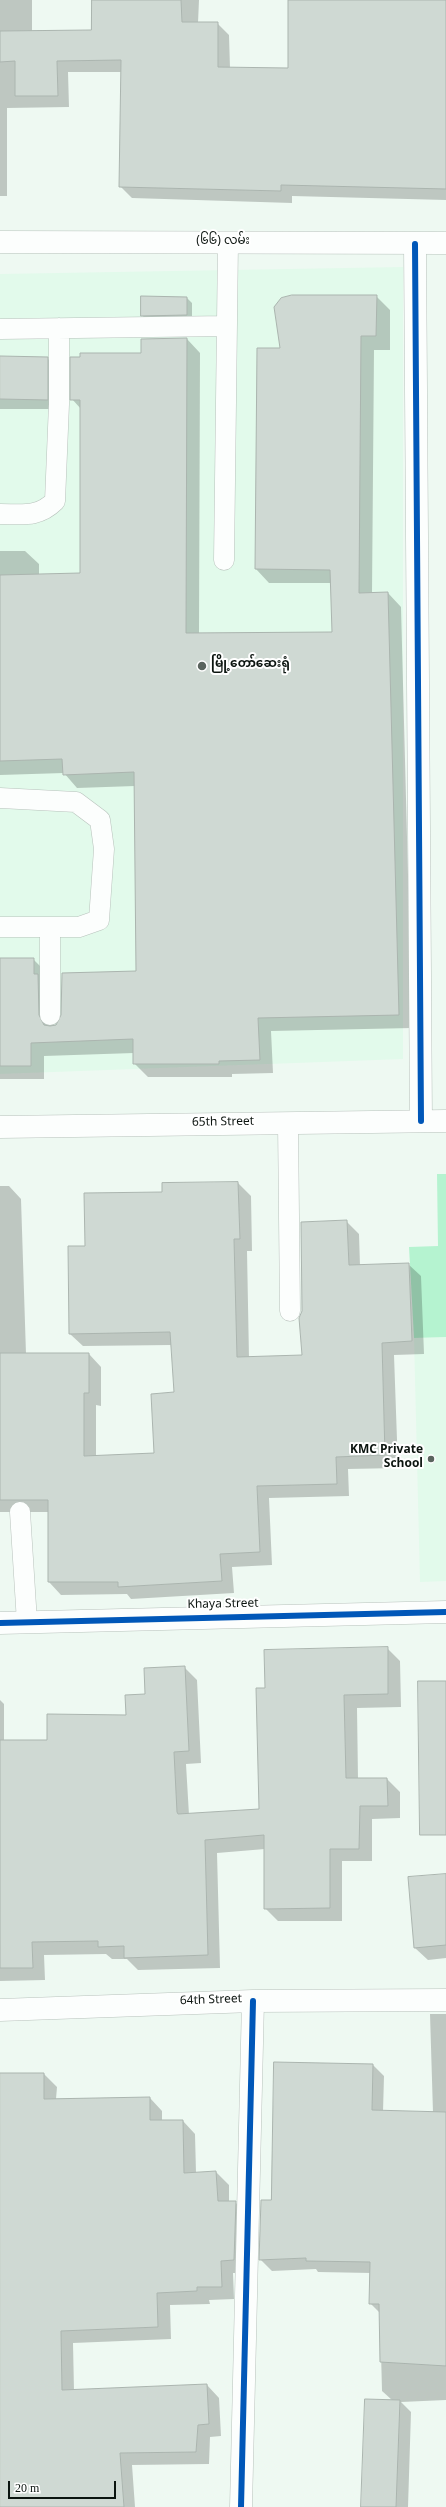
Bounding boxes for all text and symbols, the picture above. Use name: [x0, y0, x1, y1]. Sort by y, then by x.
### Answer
street label: (၆၆) လမ်း: [196, 236, 250, 250]
place label: မြို့တော်ဆေးရုံ: [211, 659, 290, 673]
marker: မြို့တော်ဆေးရုံ: [196, 660, 208, 672]
street label: 65th Street: [192, 1116, 254, 1132]
place label: KMC Private School: [350, 1445, 423, 1473]
marker: KMC Private School: [426, 1454, 436, 1464]
street label: Khaya Street: [187, 1598, 259, 1614]
street label: 64th Street: [180, 1994, 242, 2010]
scale bar: [10, 2473, 118, 2499]
text: 20 m: [15, 2481, 39, 2495]

